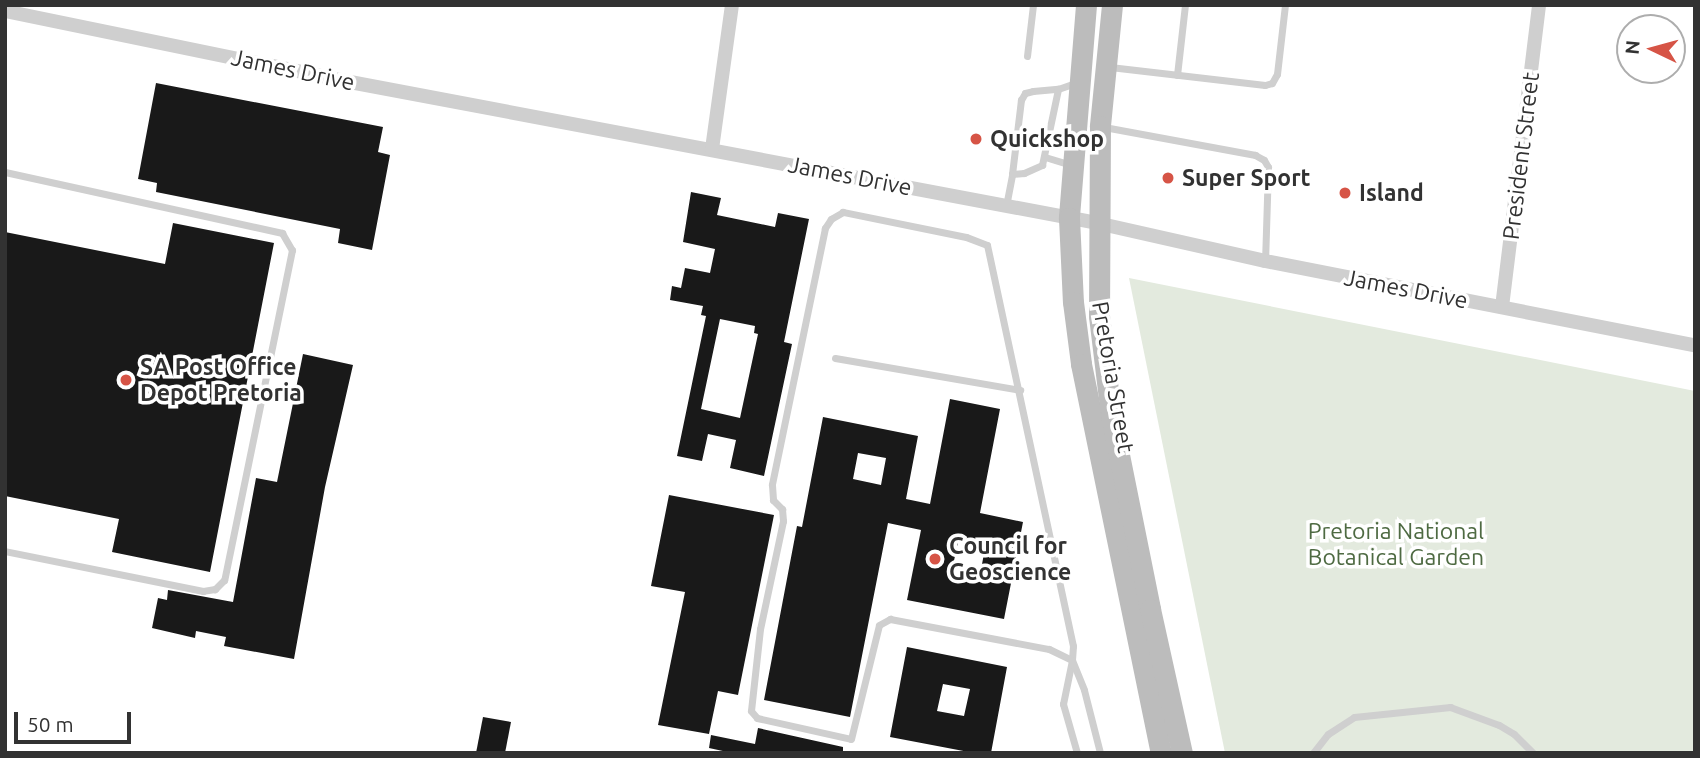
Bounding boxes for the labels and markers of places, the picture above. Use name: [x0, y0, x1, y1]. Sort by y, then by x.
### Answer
place label: Quickshop: [990, 125, 1104, 153]
marker: Quickshop: [968, 131, 984, 147]
place label: Super Sport: [1182, 164, 1311, 192]
marker: Super Sport: [1160, 170, 1176, 186]
place label: Island: [1359, 179, 1424, 207]
marker: Island: [1337, 185, 1353, 201]
place label: SA Post Office Depot Pretoria: [140, 353, 302, 407]
marker: SA Post Office Depot Pretoria: [118, 372, 134, 388]
place label: Council for Geoscience: [949, 532, 1071, 586]
marker: Council for Geoscience: [927, 551, 943, 567]

